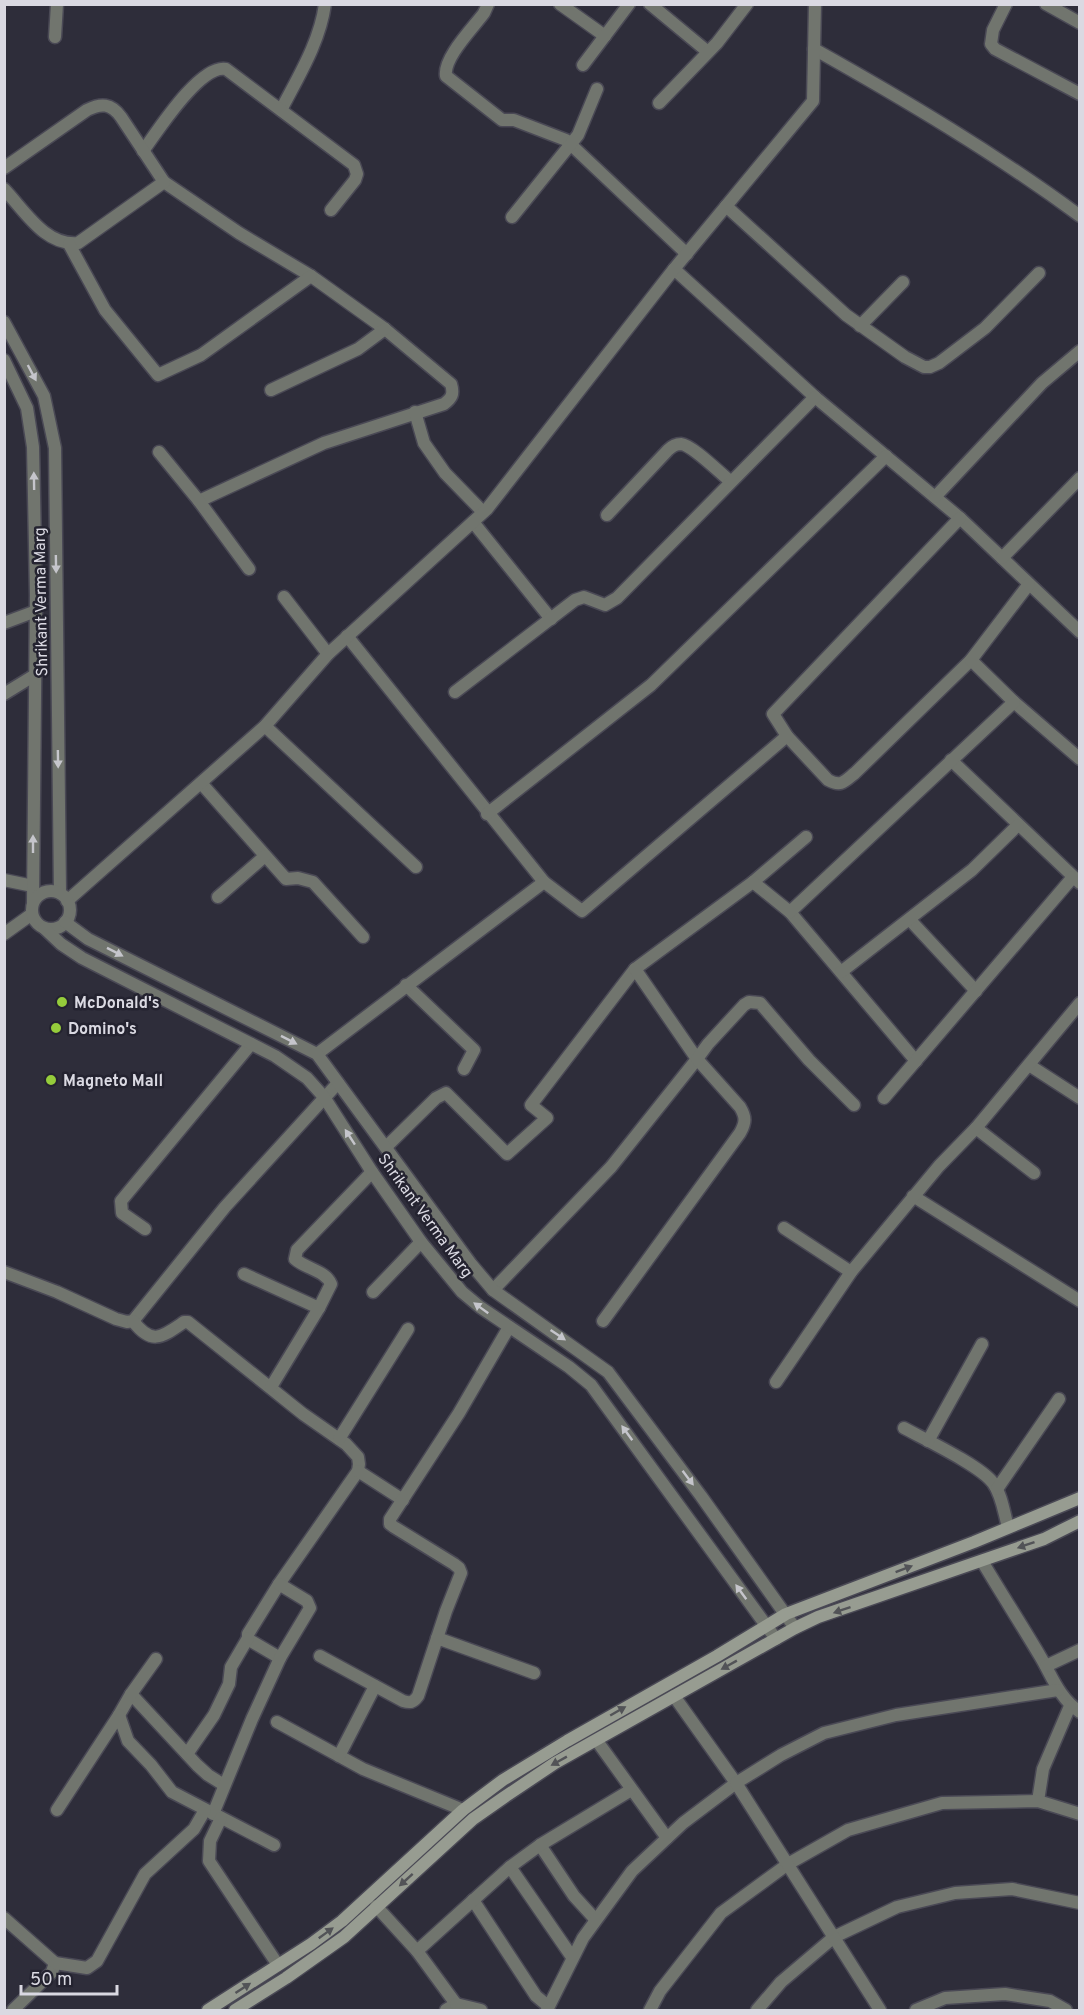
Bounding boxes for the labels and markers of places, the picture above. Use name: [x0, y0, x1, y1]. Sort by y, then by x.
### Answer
place label: McDonald's: [74, 994, 160, 1014]
marker: McDonald's: [55, 995, 69, 1009]
place label: Domino's: [68, 1020, 137, 1040]
marker: Domino's: [49, 1021, 63, 1035]
place label: Magneto Mall: [63, 1072, 163, 1092]
marker: Magneto Mall: [44, 1073, 58, 1087]

